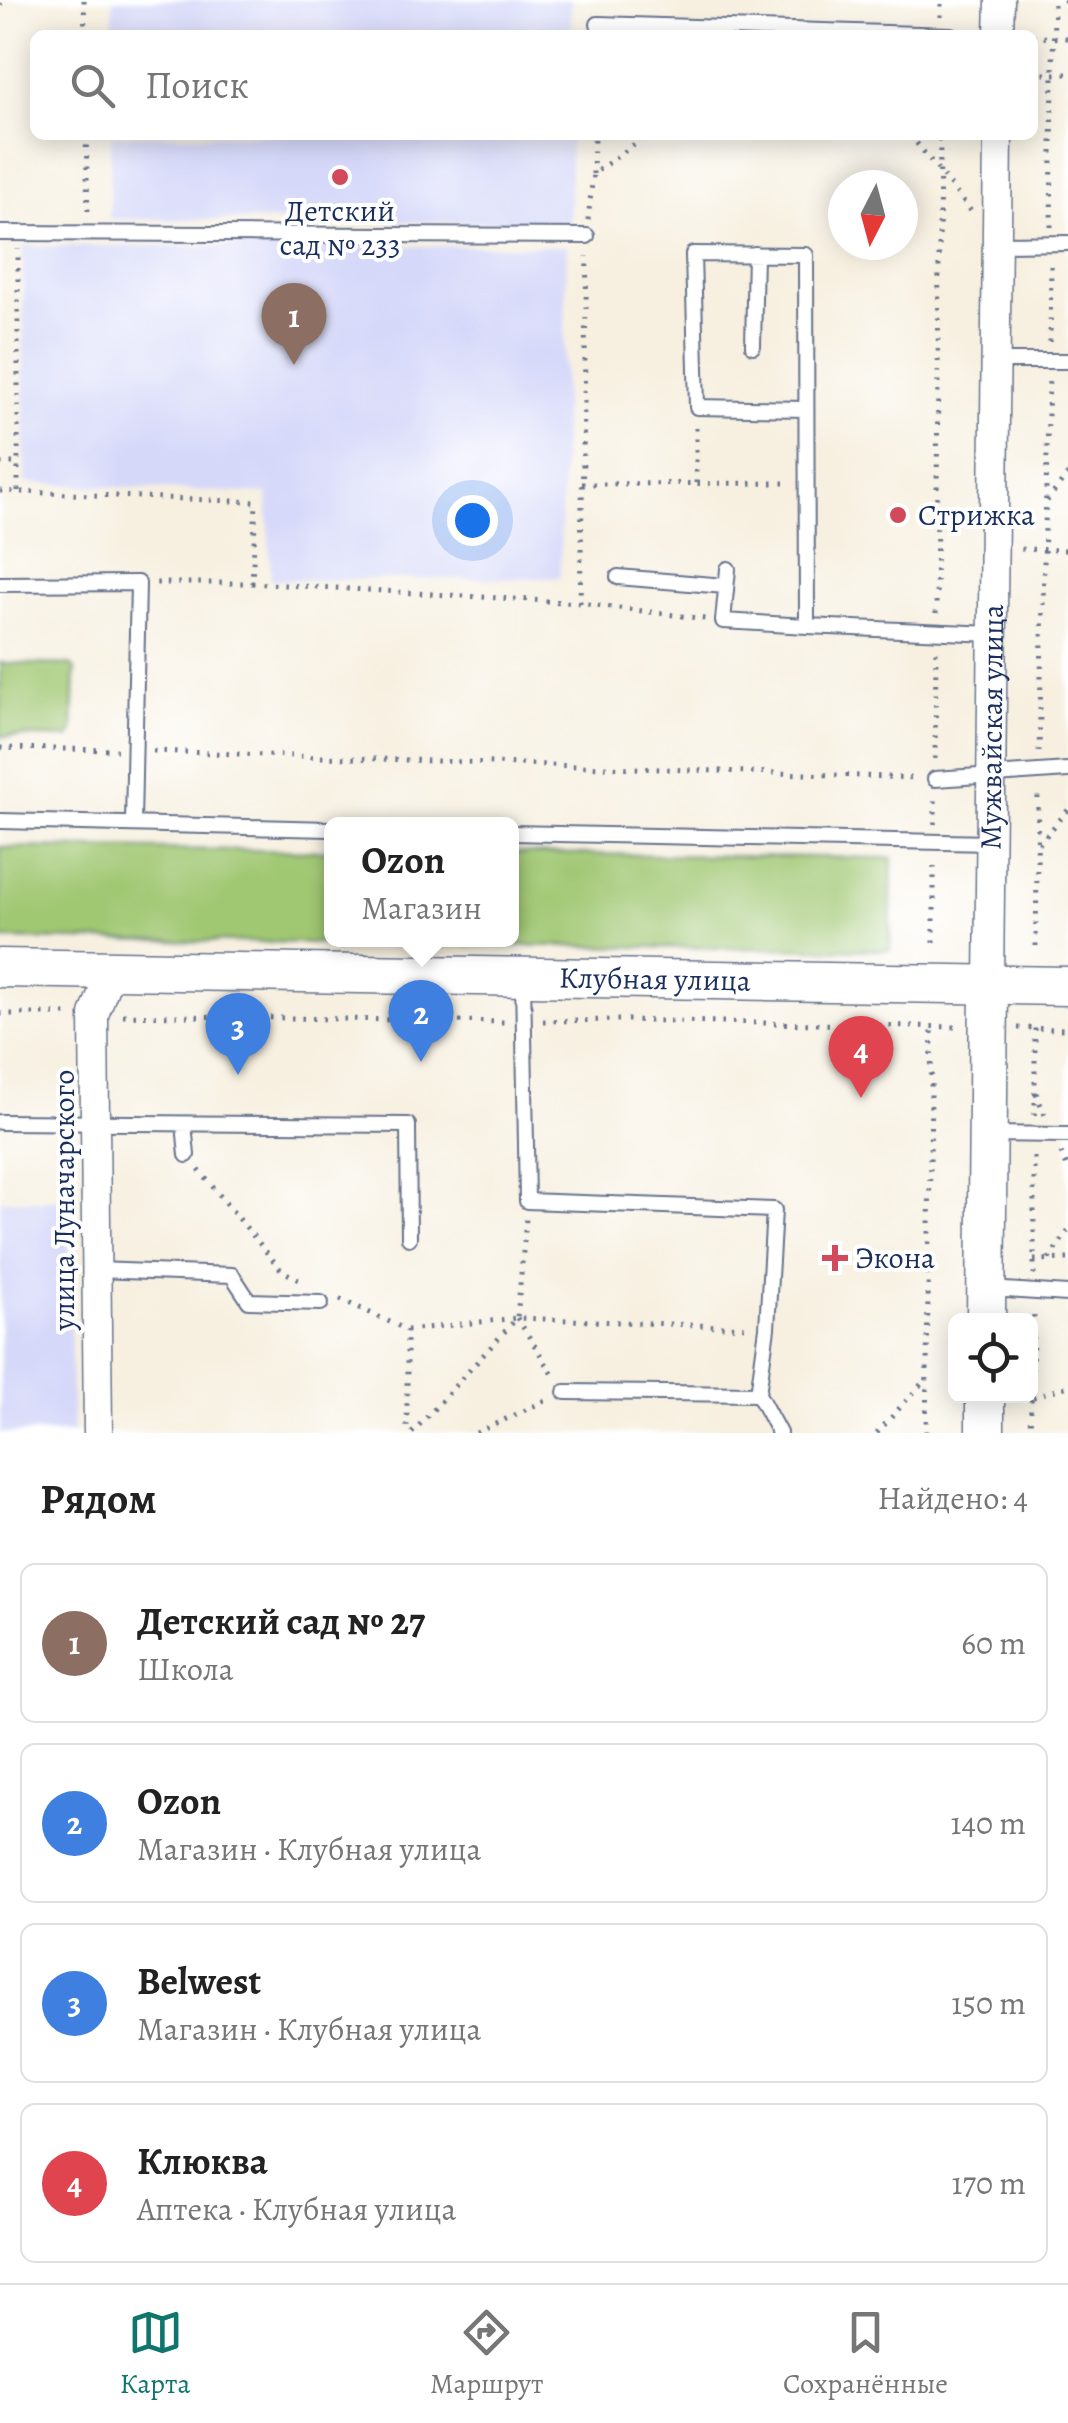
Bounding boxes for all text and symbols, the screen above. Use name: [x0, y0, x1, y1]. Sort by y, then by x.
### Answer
search box: [30, 30, 1038, 140]
icon: search: [65, 58, 120, 113]
text: Поиск: [145, 59, 249, 111]
marker: Детский сад № 233: [329, 166, 351, 188]
north arrow: [828, 170, 918, 260]
place label: Детский сад № 233: [280, 191, 400, 265]
pin: 1: [262, 282, 326, 365]
your location: [447, 495, 498, 546]
place label: Стрижка: [918, 495, 1035, 535]
marker: Стрижка: [887, 504, 909, 526]
street label: Мужвайская улица: [970, 604, 1013, 850]
popup: [324, 817, 519, 947]
text: Ozon: [361, 834, 445, 886]
text: Магазин: [361, 886, 482, 930]
street label: Клубная улица: [559, 957, 751, 1001]
pin: 2: [388, 980, 454, 1062]
pin: 3: [206, 992, 270, 1075]
pin: 4: [828, 1016, 894, 1098]
street label: улица Луначарского: [44, 1070, 84, 1331]
place label: Экона: [855, 1238, 935, 1278]
marker: Экона: [824, 1247, 846, 1269]
map controls: [948, 1313, 1038, 1403]
button: locate: [948, 1313, 1038, 1403]
text: Рядом: [40, 1470, 157, 1527]
text: Найдено: 4: [877, 1476, 1028, 1520]
text: Детский сад № 27: [137, 1595, 425, 1647]
text: 1: [69, 1621, 80, 1665]
text: 60 m: [961, 1621, 1026, 1665]
text: Школа: [137, 1647, 234, 1691]
text: Ozon: [137, 1775, 221, 1827]
text: 2: [67, 1801, 82, 1845]
text: 140 m: [951, 1801, 1026, 1845]
text: Магазин · Клубная улица: [137, 1827, 481, 1871]
text: Belwest: [137, 1955, 261, 2007]
text: 3: [68, 1981, 81, 2025]
text: 150 m: [951, 1981, 1026, 2025]
text: Магазин · Клубная улица: [137, 2007, 481, 2051]
text: Клюква: [137, 2135, 268, 2187]
text: 4: [67, 2161, 82, 2205]
text: 170 m: [952, 2161, 1026, 2205]
text: Аптека · Клубная улица: [137, 2187, 456, 2231]
tab: Карта: [120, 2305, 190, 2403]
tab: Маршрут: [430, 2305, 543, 2403]
tab: Сохранённые: [783, 2305, 948, 2403]

